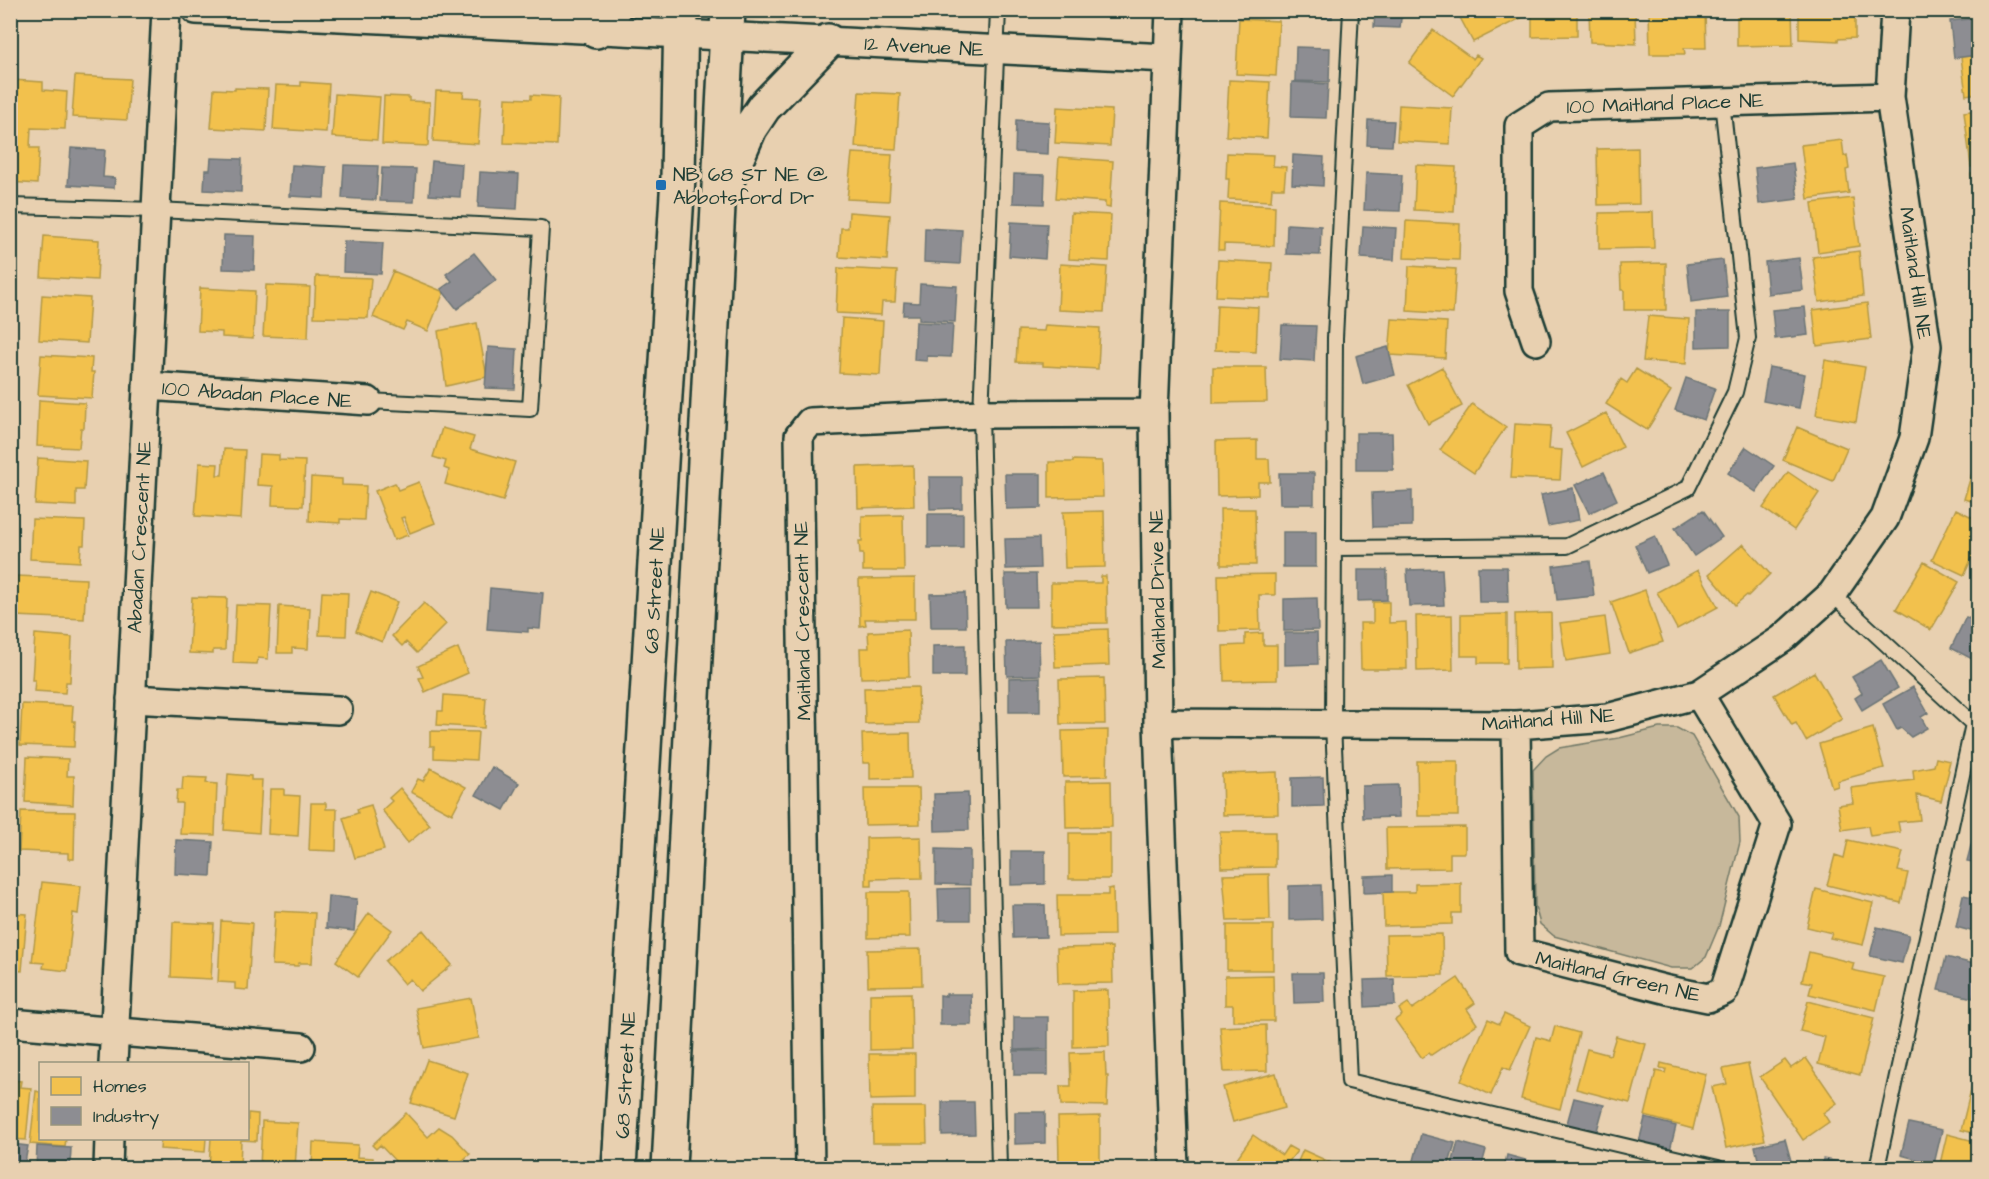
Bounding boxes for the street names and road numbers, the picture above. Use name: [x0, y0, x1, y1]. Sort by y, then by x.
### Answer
street label: 12 Avenue NE: [864, 30, 984, 64]
street label: 100 Maitland Place NE: [1566, 87, 1764, 121]
street label: Maitland Hill NE: [1892, 205, 1938, 341]
street label: 100 Abadan Place NE: [161, 374, 353, 416]
street label: Abadan Crescent NE: [121, 440, 159, 634]
street label: Maitland Drive NE: [1143, 509, 1173, 669]
street label: Maitland Crescent NE: [787, 521, 819, 721]
street label: 68 Street NE: [638, 525, 672, 655]
street label: Maitland Hill NE: [1481, 701, 1616, 739]
street label: Maitland Green NE: [1533, 944, 1703, 1010]
street label: 68 Street NE: [609, 1010, 643, 1140]

